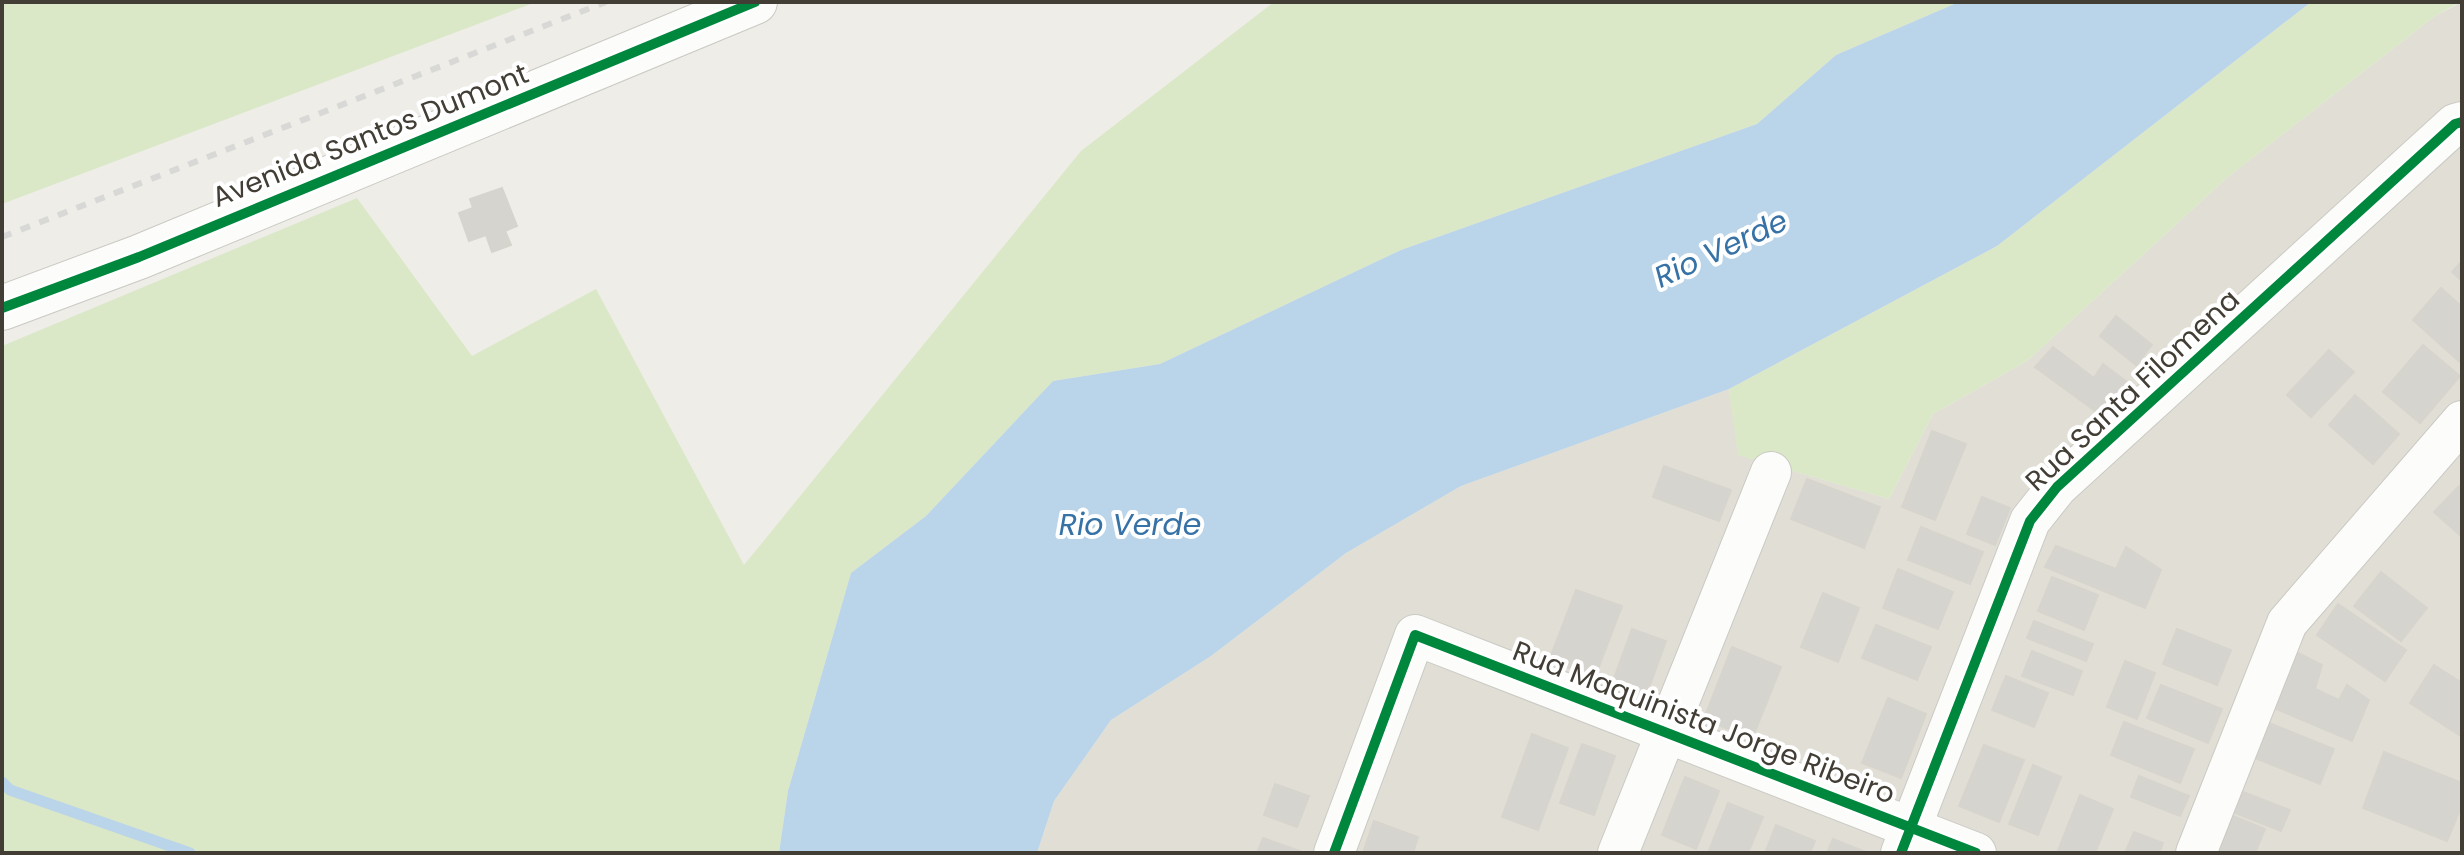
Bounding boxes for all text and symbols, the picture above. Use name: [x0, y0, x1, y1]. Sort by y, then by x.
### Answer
street label: Avenida Santos Dumont: [206, 54, 534, 217]
water label: Rio Verde: [1647, 199, 1795, 298]
street label: Rua Santa Filomena: [2017, 281, 2248, 500]
water label: Rio Verde: [1059, 503, 1201, 546]
street label: Rua Maquinista Jorge Ribeiro: [1507, 631, 1901, 814]

